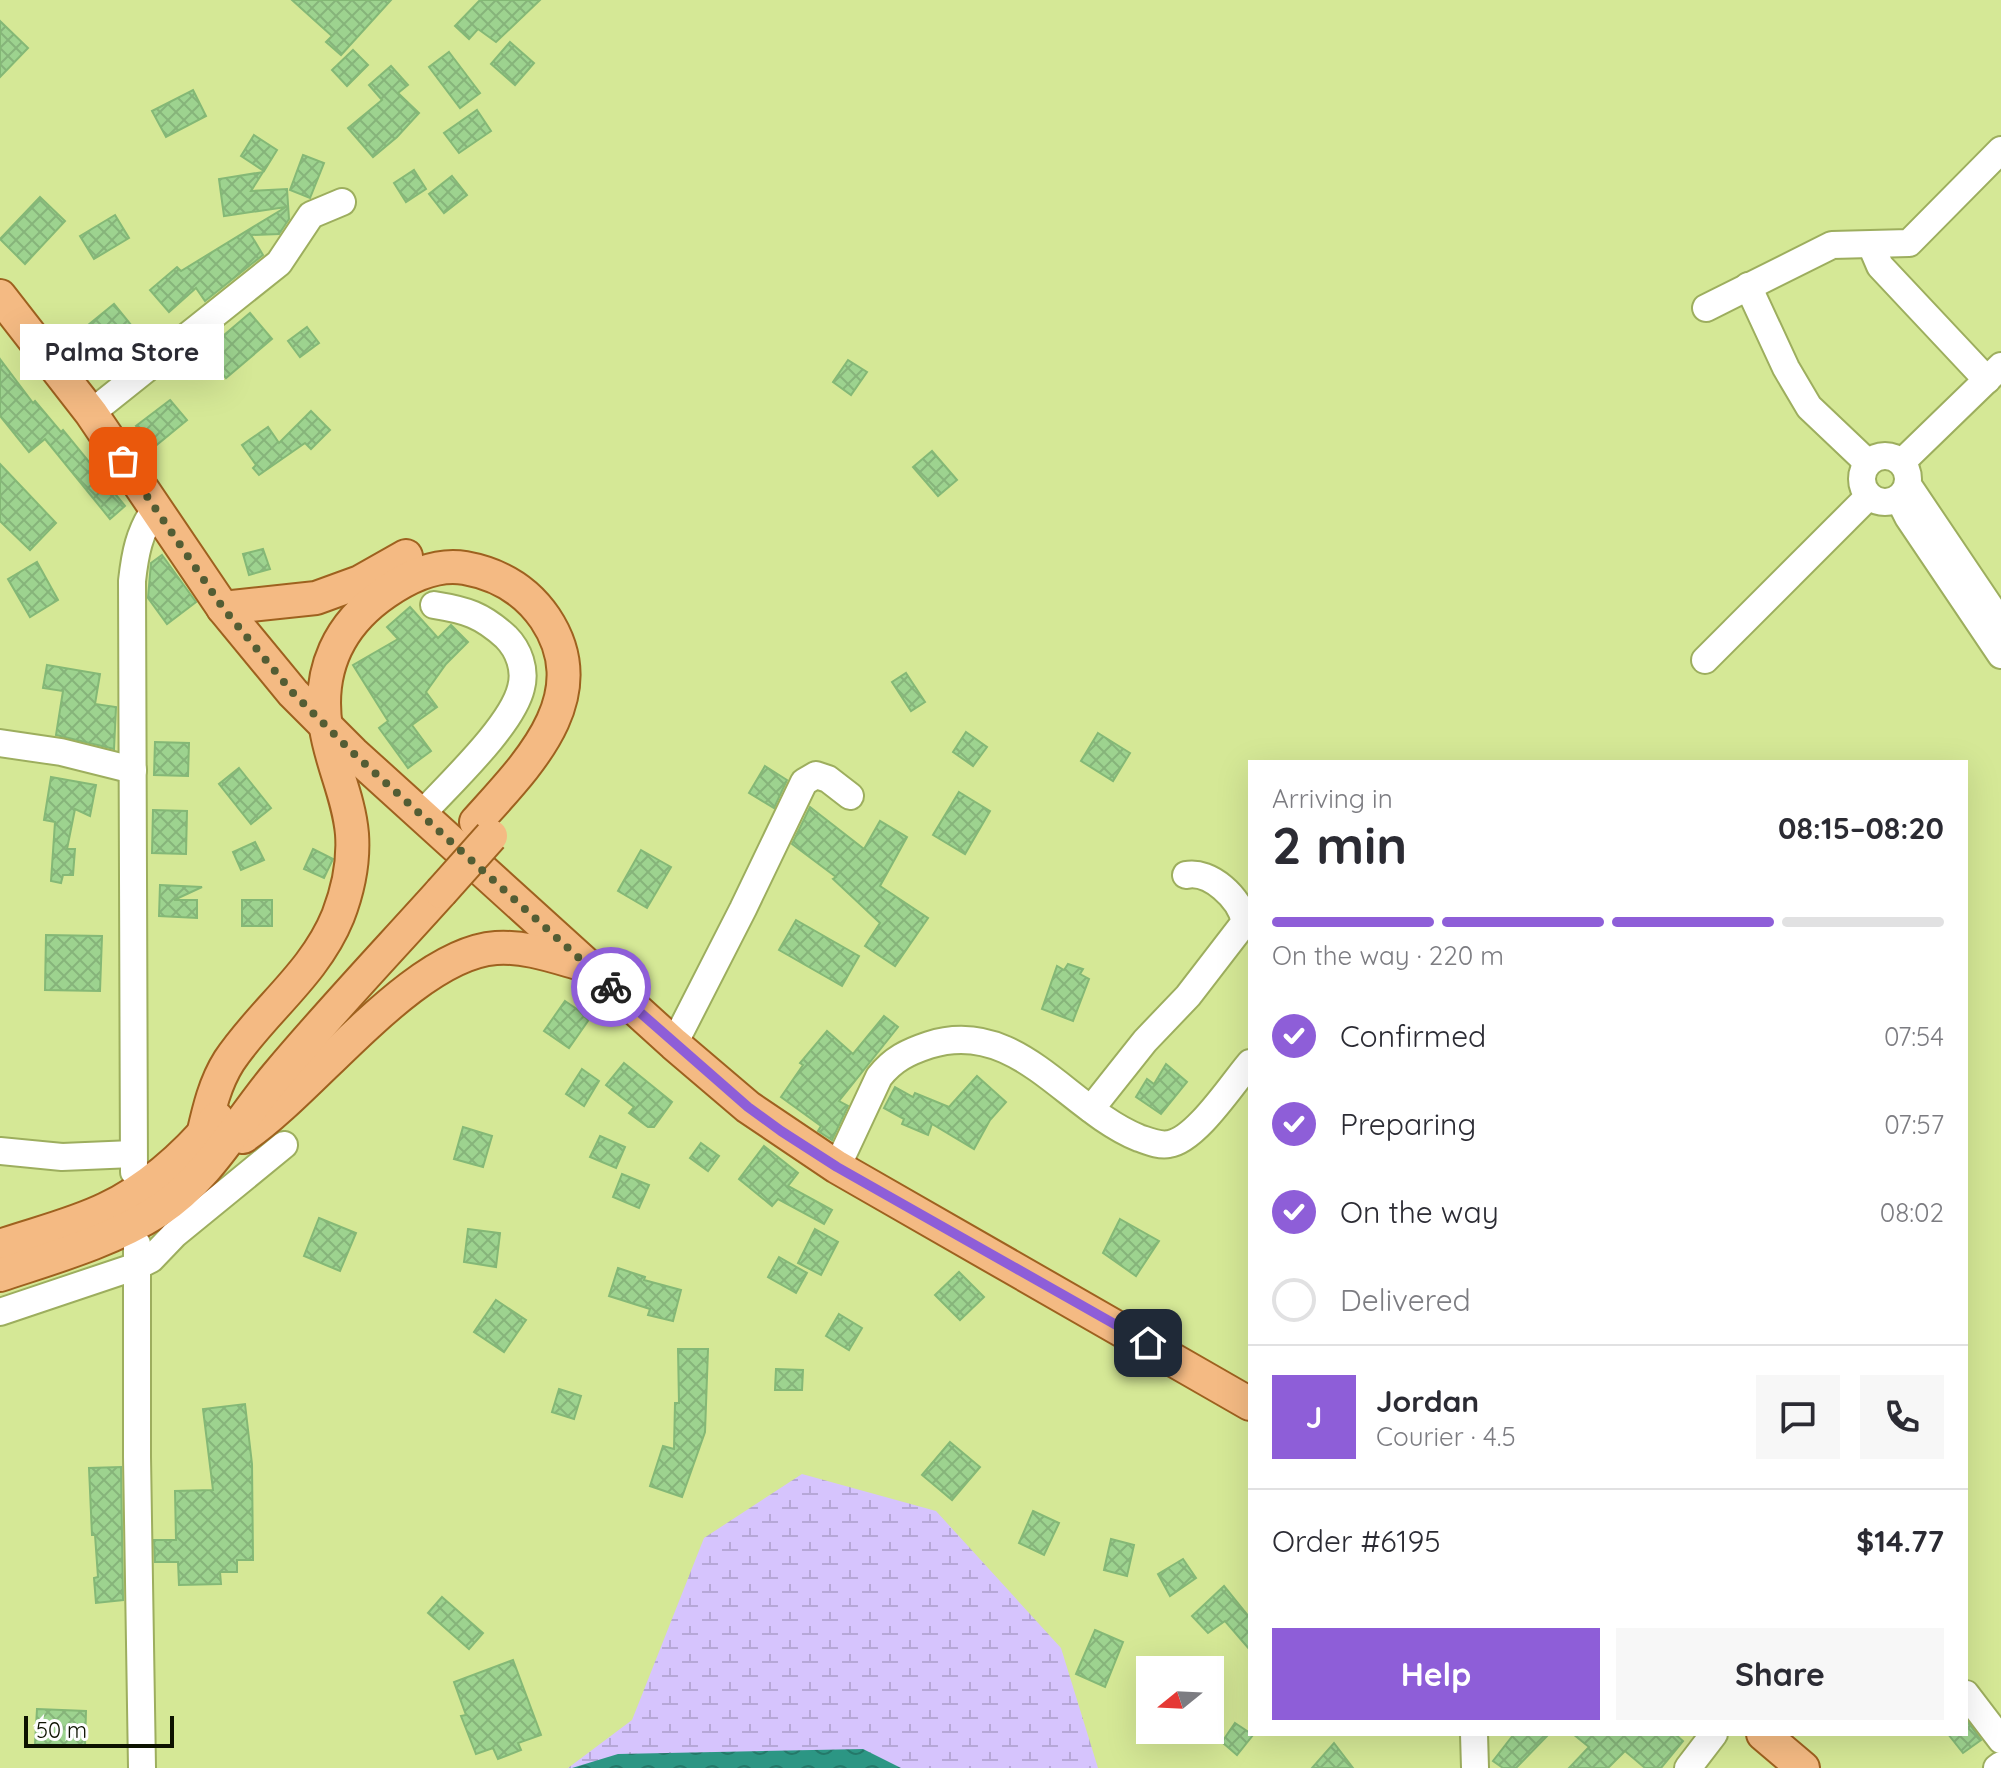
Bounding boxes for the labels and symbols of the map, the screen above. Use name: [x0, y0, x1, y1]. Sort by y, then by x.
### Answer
callout: Palma Store: [21, 325, 225, 381]
pin: [89, 427, 157, 495]
courier: [571, 947, 651, 1027]
pin: [1114, 1309, 1182, 1377]
north arrow: [1136, 1656, 1224, 1744]
scale bar: [24, 1712, 174, 1748]

